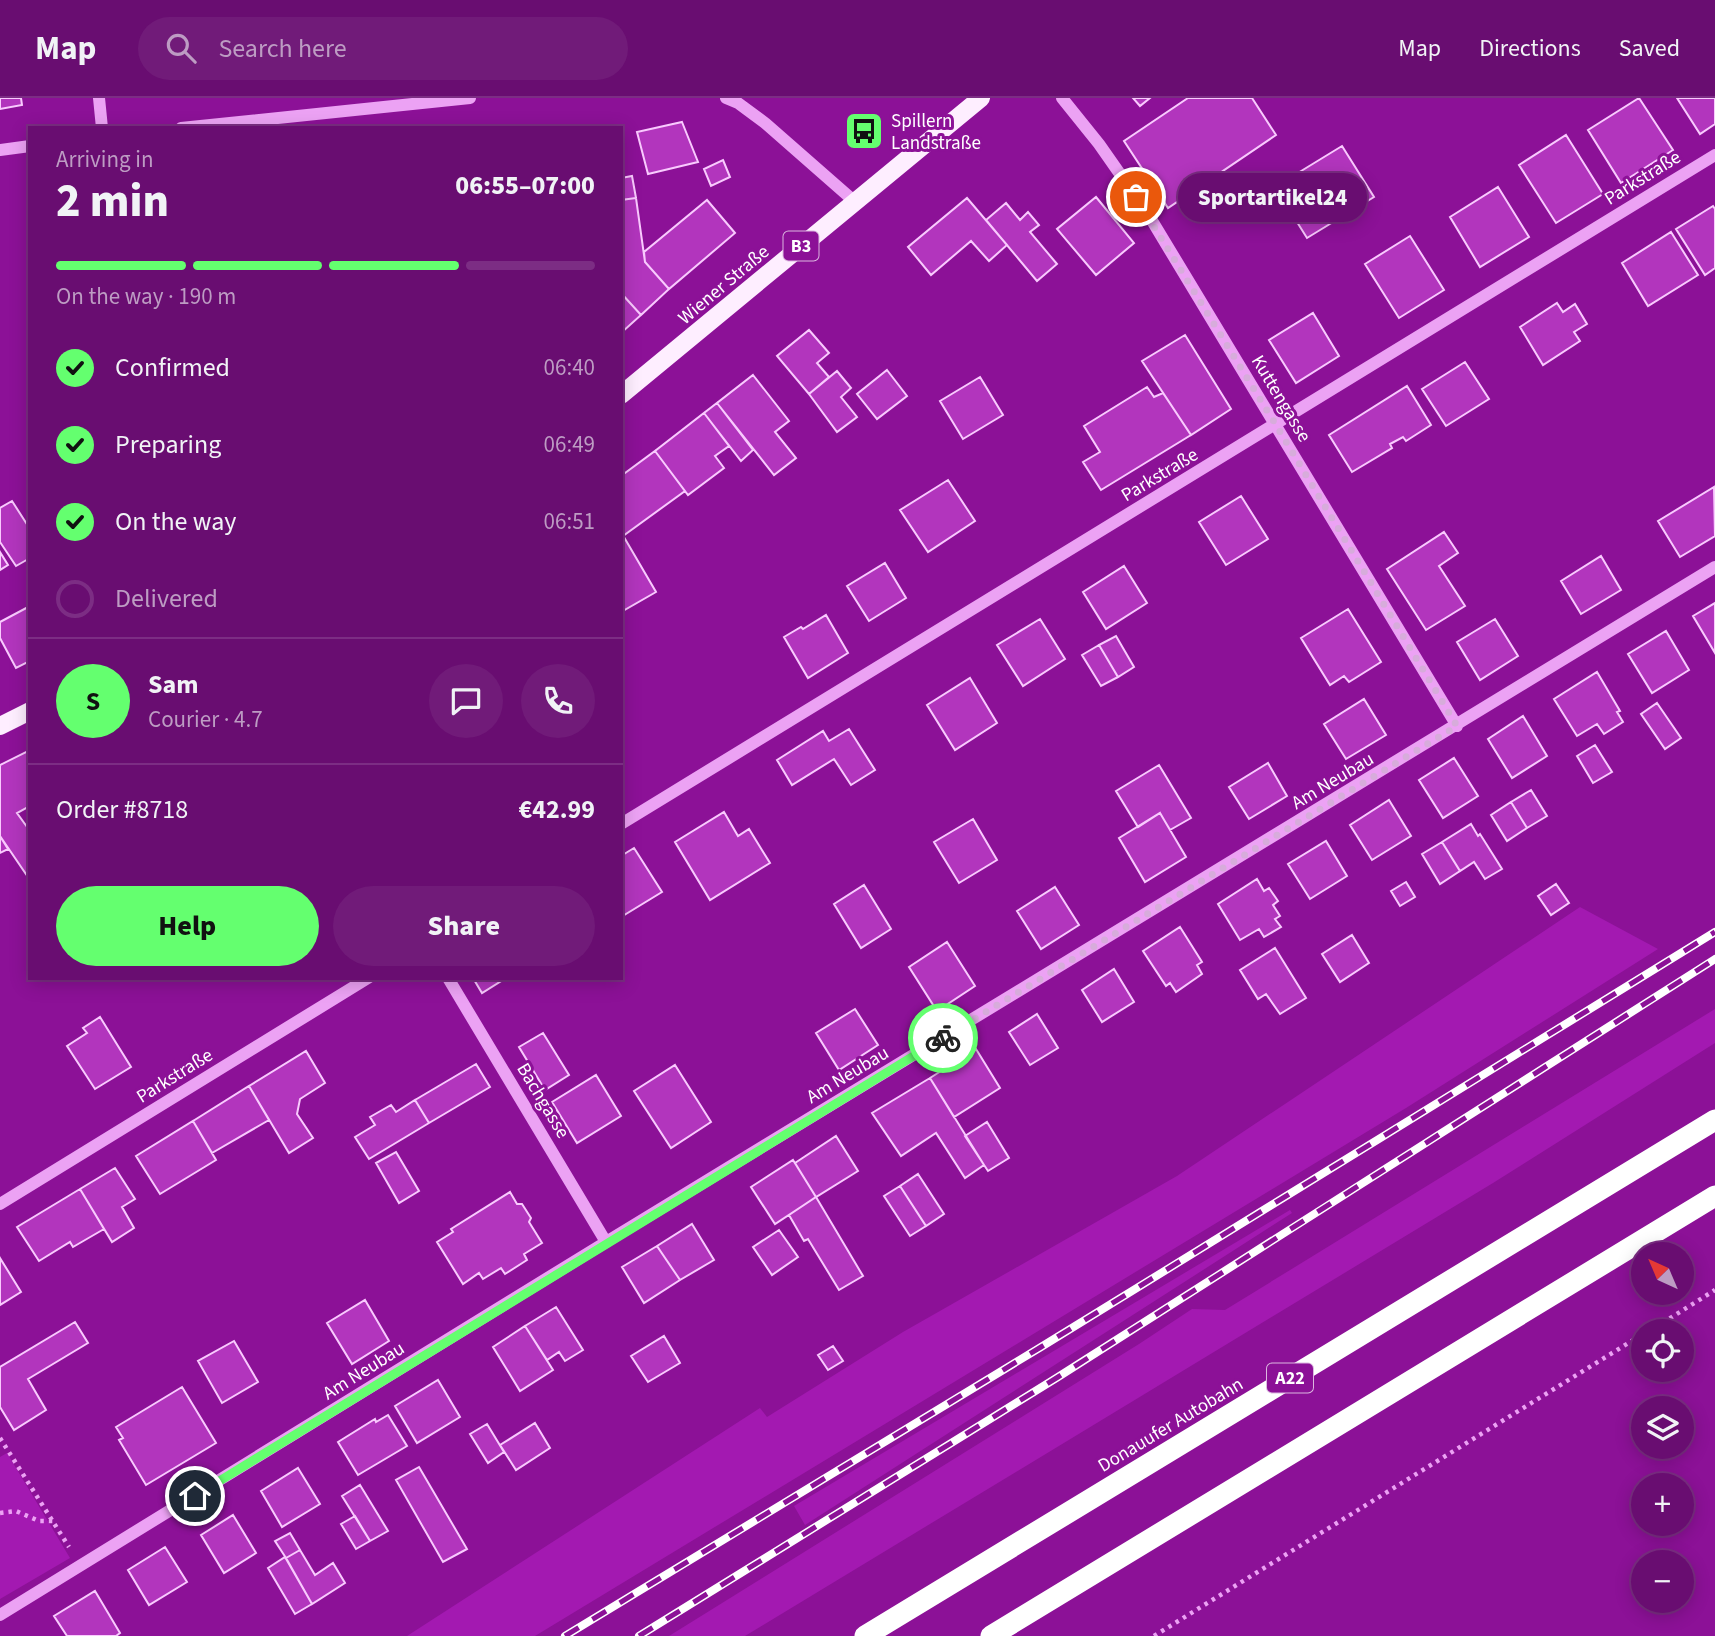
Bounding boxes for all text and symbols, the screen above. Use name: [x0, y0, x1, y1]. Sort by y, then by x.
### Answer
search box: [138, 17, 628, 80]
text: Map: [35, 25, 96, 72]
icon: search: [162, 29, 200, 67]
text: Search here: [218, 30, 347, 67]
text: Map: [1398, 31, 1441, 66]
text: Directions: [1479, 31, 1581, 66]
text: Saved: [1619, 31, 1680, 66]
place label: Spillern Landstraße: [891, 108, 981, 157]
bus stop icon: Spillern Landstraße: [843, 110, 885, 152]
text: Arriving in: [56, 143, 154, 176]
street label: Parkstraße: [1599, 144, 1686, 212]
text: 06:55–07:00: [455, 167, 595, 204]
pin: [1106, 167, 1166, 227]
text: 2 min: [56, 169, 169, 234]
callout: Sportartikel24: [1178, 172, 1367, 222]
icon: bag: [1117, 178, 1155, 216]
text: Sportartikel24: [1198, 181, 1347, 214]
road number: B3: [784, 232, 818, 260]
street label: Wiener Straße: [673, 239, 775, 331]
text: On the way · 190 m: [56, 280, 236, 313]
icon: check: [56, 349, 94, 387]
text: Confirmed: [115, 349, 230, 386]
street label: Kuttengasse: [1244, 350, 1317, 447]
text: 06:40: [544, 351, 595, 384]
icon: check: [56, 426, 94, 464]
text: Preparing: [115, 426, 221, 463]
text: 06:49: [544, 428, 595, 461]
street label: Parkstraße: [1116, 442, 1203, 509]
icon: check: [56, 503, 94, 541]
text: On the way: [115, 503, 236, 540]
text: 06:51: [544, 505, 595, 538]
text: Delivered: [115, 580, 218, 617]
button: chat: [429, 664, 503, 738]
button: phone: [521, 664, 595, 738]
text: Sam: [148, 666, 198, 703]
text: S: [86, 683, 100, 720]
text: Courier · 4.7: [148, 703, 263, 736]
street label: Am Neubau: [1286, 746, 1379, 817]
text: Order #8718: [56, 791, 188, 828]
text: €42.99: [519, 791, 595, 828]
button: Help: [56, 886, 319, 966]
button: Share: [333, 886, 595, 966]
courier: [908, 1003, 978, 1073]
icon: bike: [924, 1019, 962, 1057]
street label: Am Neubau: [801, 1040, 894, 1111]
street label: Parkstraße: [131, 1042, 218, 1110]
street label: Bachgasse: [510, 1058, 576, 1144]
north arrow: [1631, 1242, 1694, 1306]
map controls: [1631, 1242, 1694, 1613]
button: locate: [1631, 1319, 1694, 1382]
street label: Am Neubau: [318, 1335, 410, 1407]
road number: A22: [1267, 1364, 1313, 1392]
street label: Donauufer Autobahn: [1093, 1371, 1249, 1479]
button: layers: [1631, 1396, 1694, 1459]
pin: [165, 1466, 225, 1526]
button: +: [1631, 1473, 1694, 1536]
icon: home: [176, 1477, 214, 1515]
button: −: [1631, 1550, 1694, 1613]

